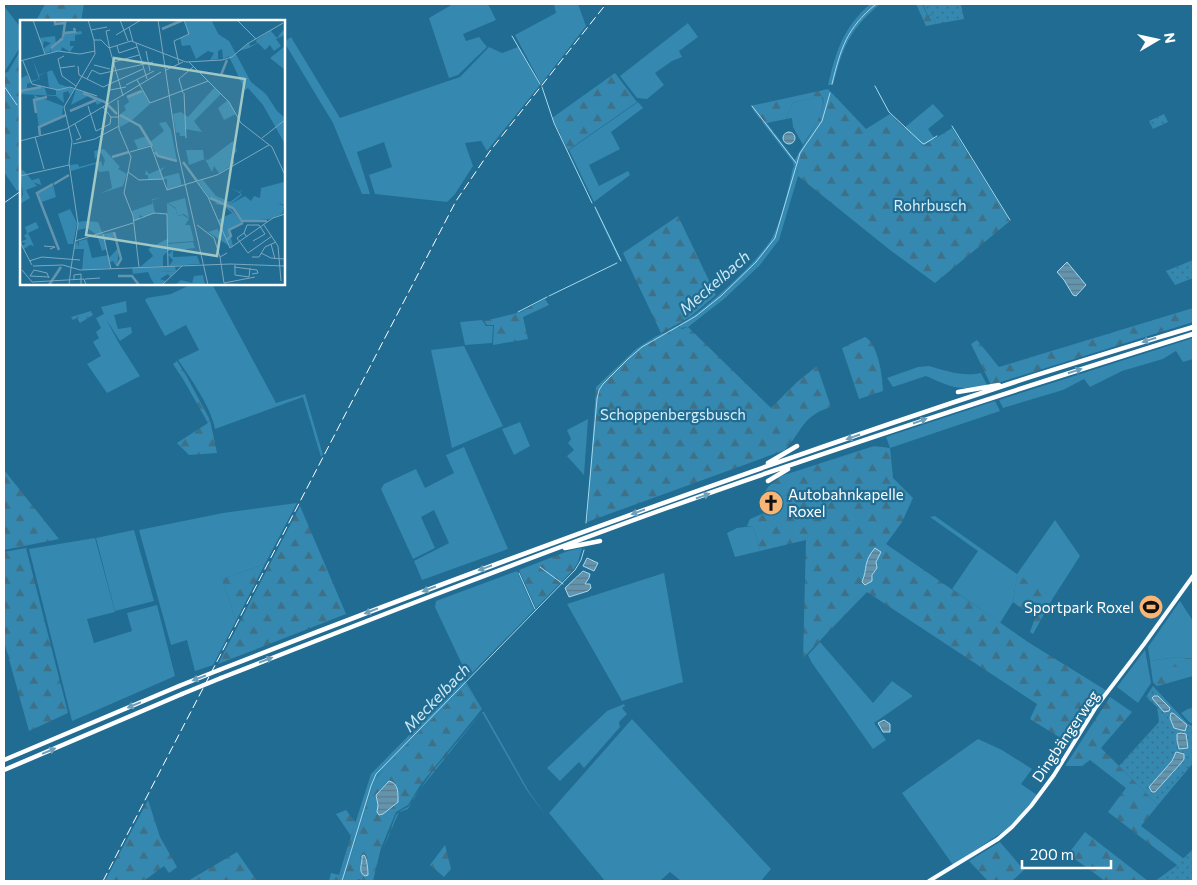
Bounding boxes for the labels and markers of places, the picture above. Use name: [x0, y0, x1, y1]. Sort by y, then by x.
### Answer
place label: Autobahnkapelle Roxel: [788, 485, 904, 520]
church icon: Autobahnkapelle Roxel: [758, 490, 784, 516]
sports icon: Sportpark Roxel: [1138, 594, 1164, 620]
place label: Sportpark Roxel: [1024, 598, 1134, 616]

